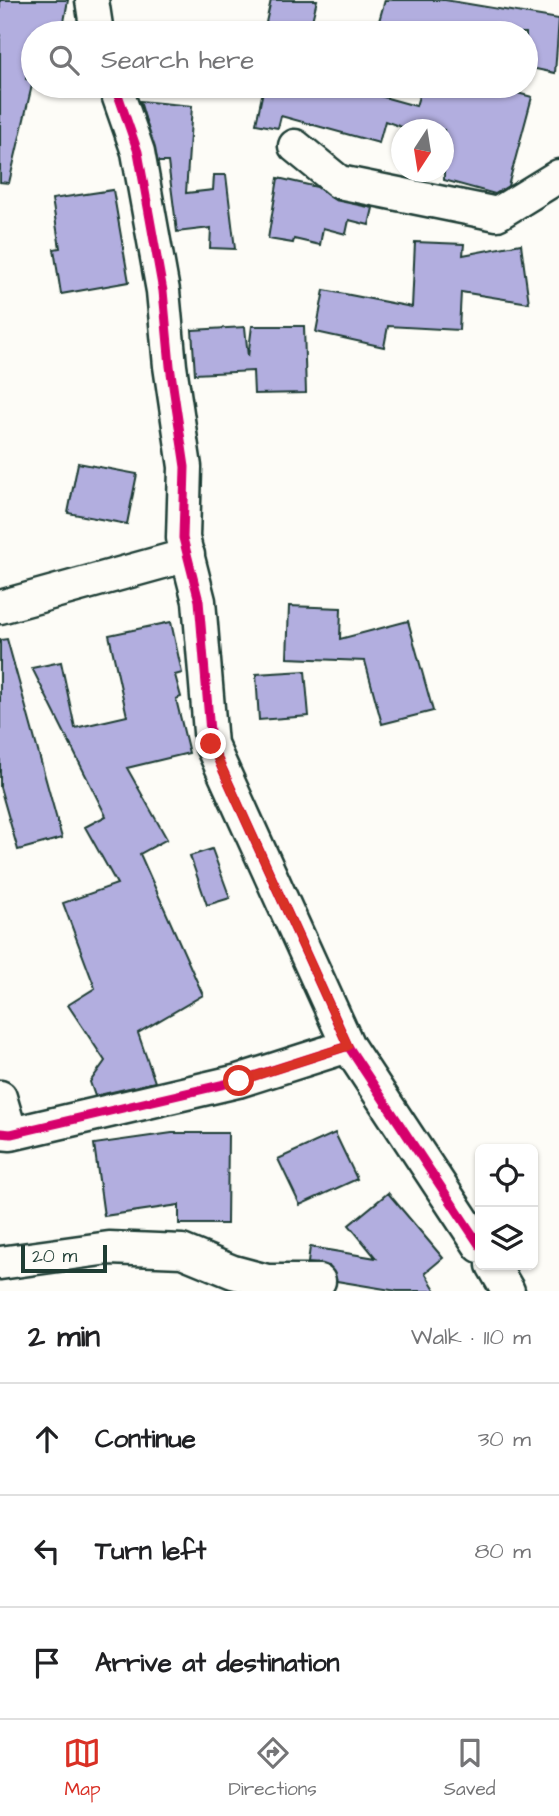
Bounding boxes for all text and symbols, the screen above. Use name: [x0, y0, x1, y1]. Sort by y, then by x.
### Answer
search box: [21, 21, 538, 98]
icon: search: [45, 41, 83, 79]
text: Search here: [101, 42, 254, 78]
north arrow: [391, 119, 454, 182]
route end: [195, 728, 226, 759]
route start: [223, 1065, 254, 1096]
map controls: [475, 1144, 538, 1270]
button: locate: [475, 1144, 538, 1207]
button: layers: [475, 1207, 538, 1270]
scale bar: [21, 1242, 107, 1274]
text: 20 m: [32, 1243, 77, 1270]
text: 2 min: [28, 1316, 100, 1358]
text: Walk · 110 m: [411, 1321, 531, 1353]
icon: ahead: [28, 1420, 66, 1458]
text: Continue: [95, 1421, 196, 1457]
text: 30 m: [478, 1423, 531, 1455]
icon: left: [28, 1532, 66, 1570]
text: Turn left: [95, 1533, 206, 1569]
text: 80 m: [474, 1535, 531, 1567]
icon: arrive: [28, 1644, 66, 1682]
text: Arrive at destination: [95, 1645, 340, 1681]
tab: Map: [63, 1734, 101, 1803]
tab: Directions: [228, 1734, 317, 1803]
tab: Saved: [444, 1734, 495, 1803]

